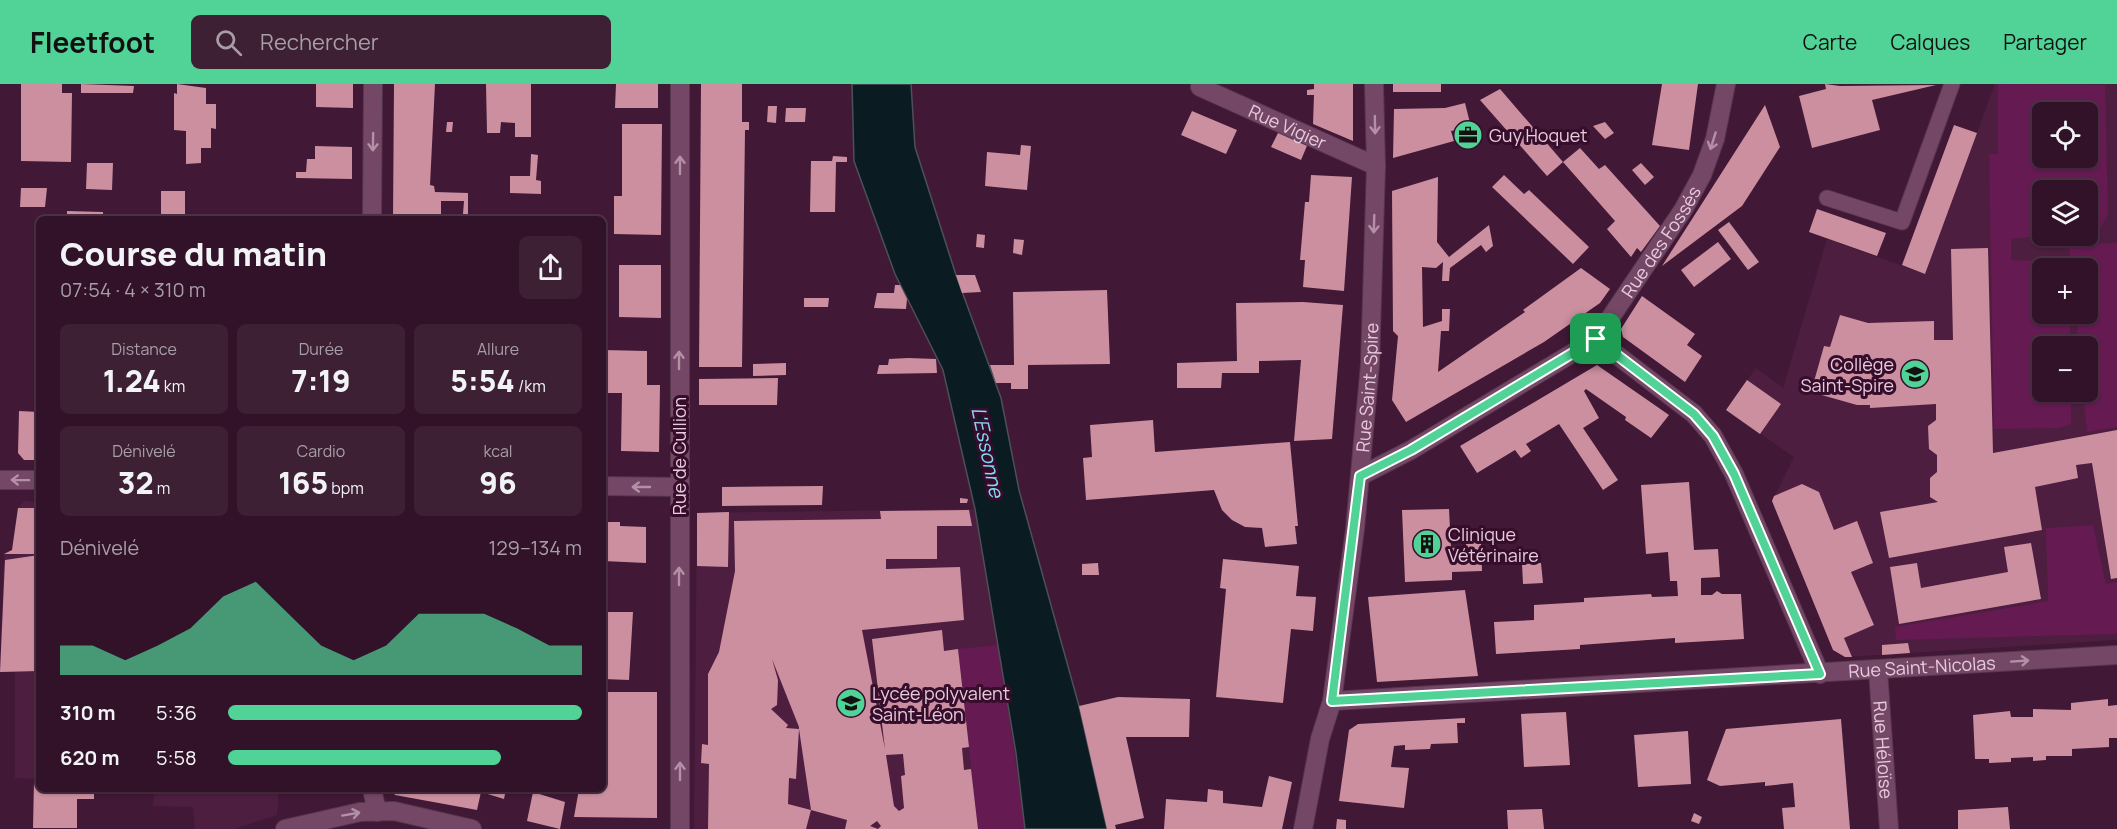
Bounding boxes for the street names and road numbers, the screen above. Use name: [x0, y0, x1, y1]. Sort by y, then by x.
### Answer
street label: Rue Vigier: [1245, 98, 1331, 154]
street label: Rue des Fossés: [1615, 182, 1706, 302]
street label: Rue Saint-Spire: [1350, 322, 1383, 453]
street label: Rue de Cullion: [667, 397, 691, 515]
street label: Rue Saint-Nicolas: [1848, 650, 1996, 683]
street label: Rue Héloïse: [1868, 700, 1899, 800]

